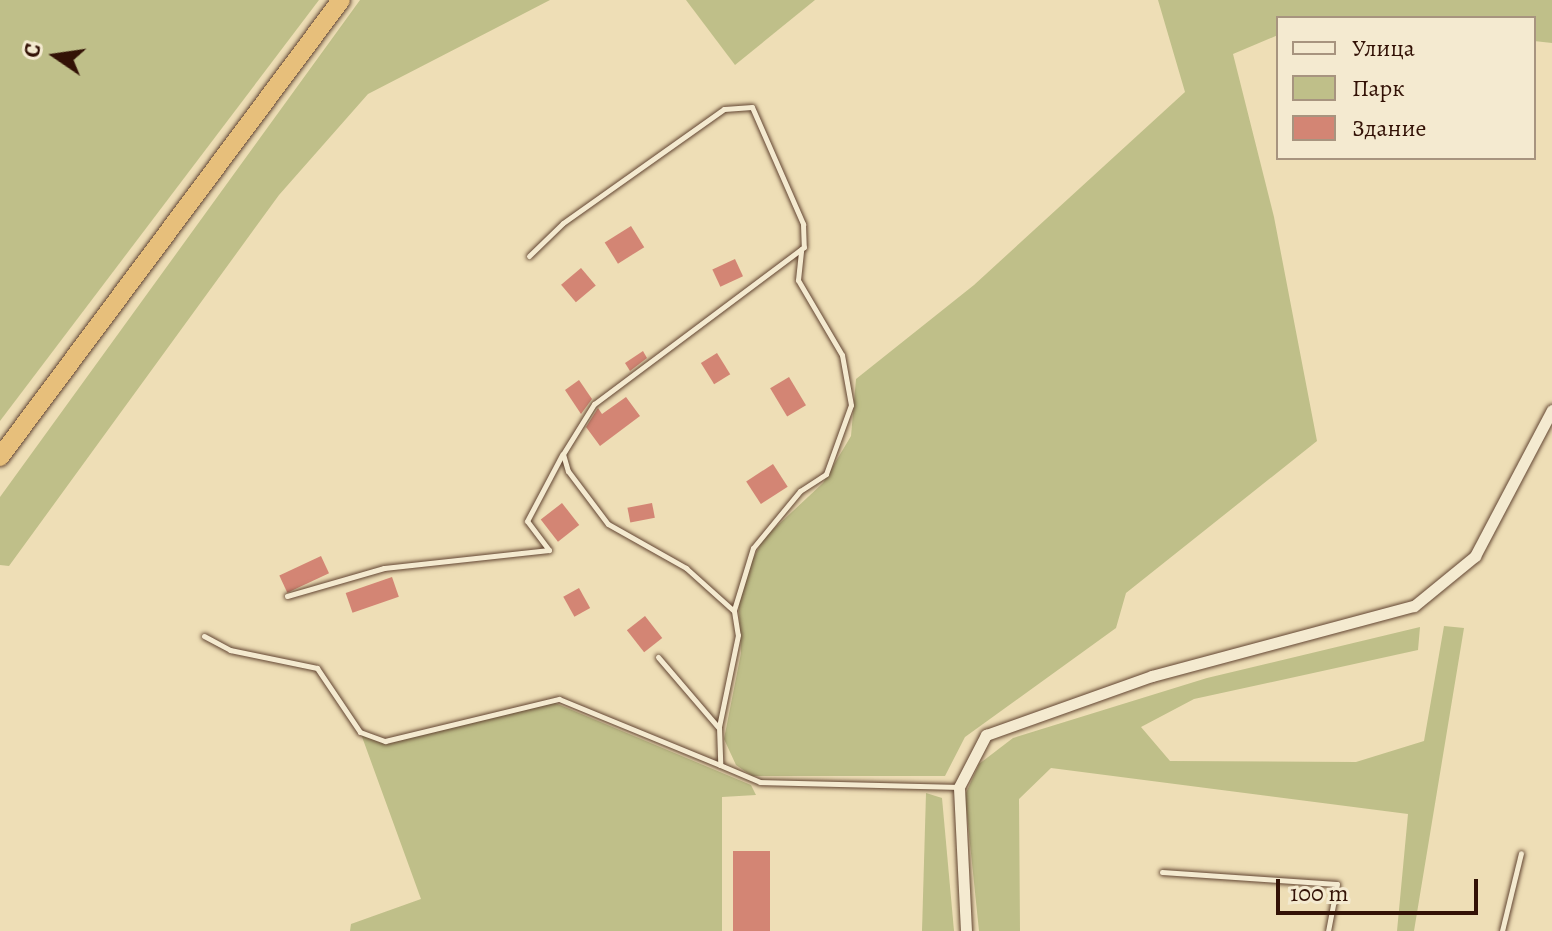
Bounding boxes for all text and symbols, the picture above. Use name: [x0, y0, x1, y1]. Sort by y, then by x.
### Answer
north arrow: [16, 16, 96, 96]
legend: [1276, 16, 1536, 160]
text: Улица: [1352, 32, 1415, 64]
text: С: [16, 41, 49, 61]
text: Парк: [1352, 72, 1405, 104]
text: Здание: [1352, 112, 1427, 144]
scale bar: [1280, 863, 1482, 913]
text: 100 m: [1290, 877, 1349, 909]

